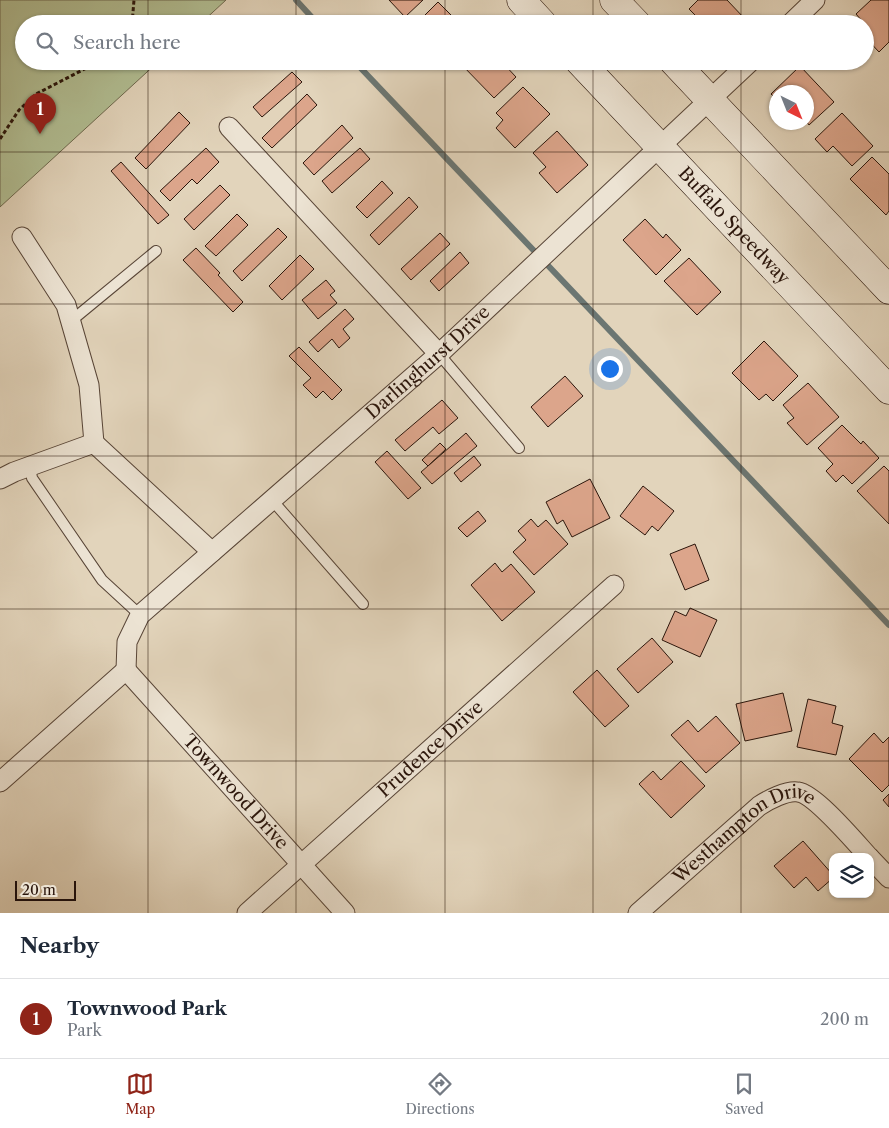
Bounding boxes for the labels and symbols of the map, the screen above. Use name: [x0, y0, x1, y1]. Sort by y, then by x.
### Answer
north arrow: [769, 85, 814, 130]
pin: 1: [24, 93, 56, 134]
street label: Buffalo Speedway: [674, 162, 795, 289]
street label: Darlinghurst Drive: [361, 301, 494, 424]
your location: [597, 356, 623, 382]
street label: Prudence Drive: [373, 696, 488, 802]
street label: Townwood Drive: [178, 730, 293, 854]
street label: Westhampton Drive: [668, 781, 820, 889]
scale bar: [15, 878, 76, 901]

